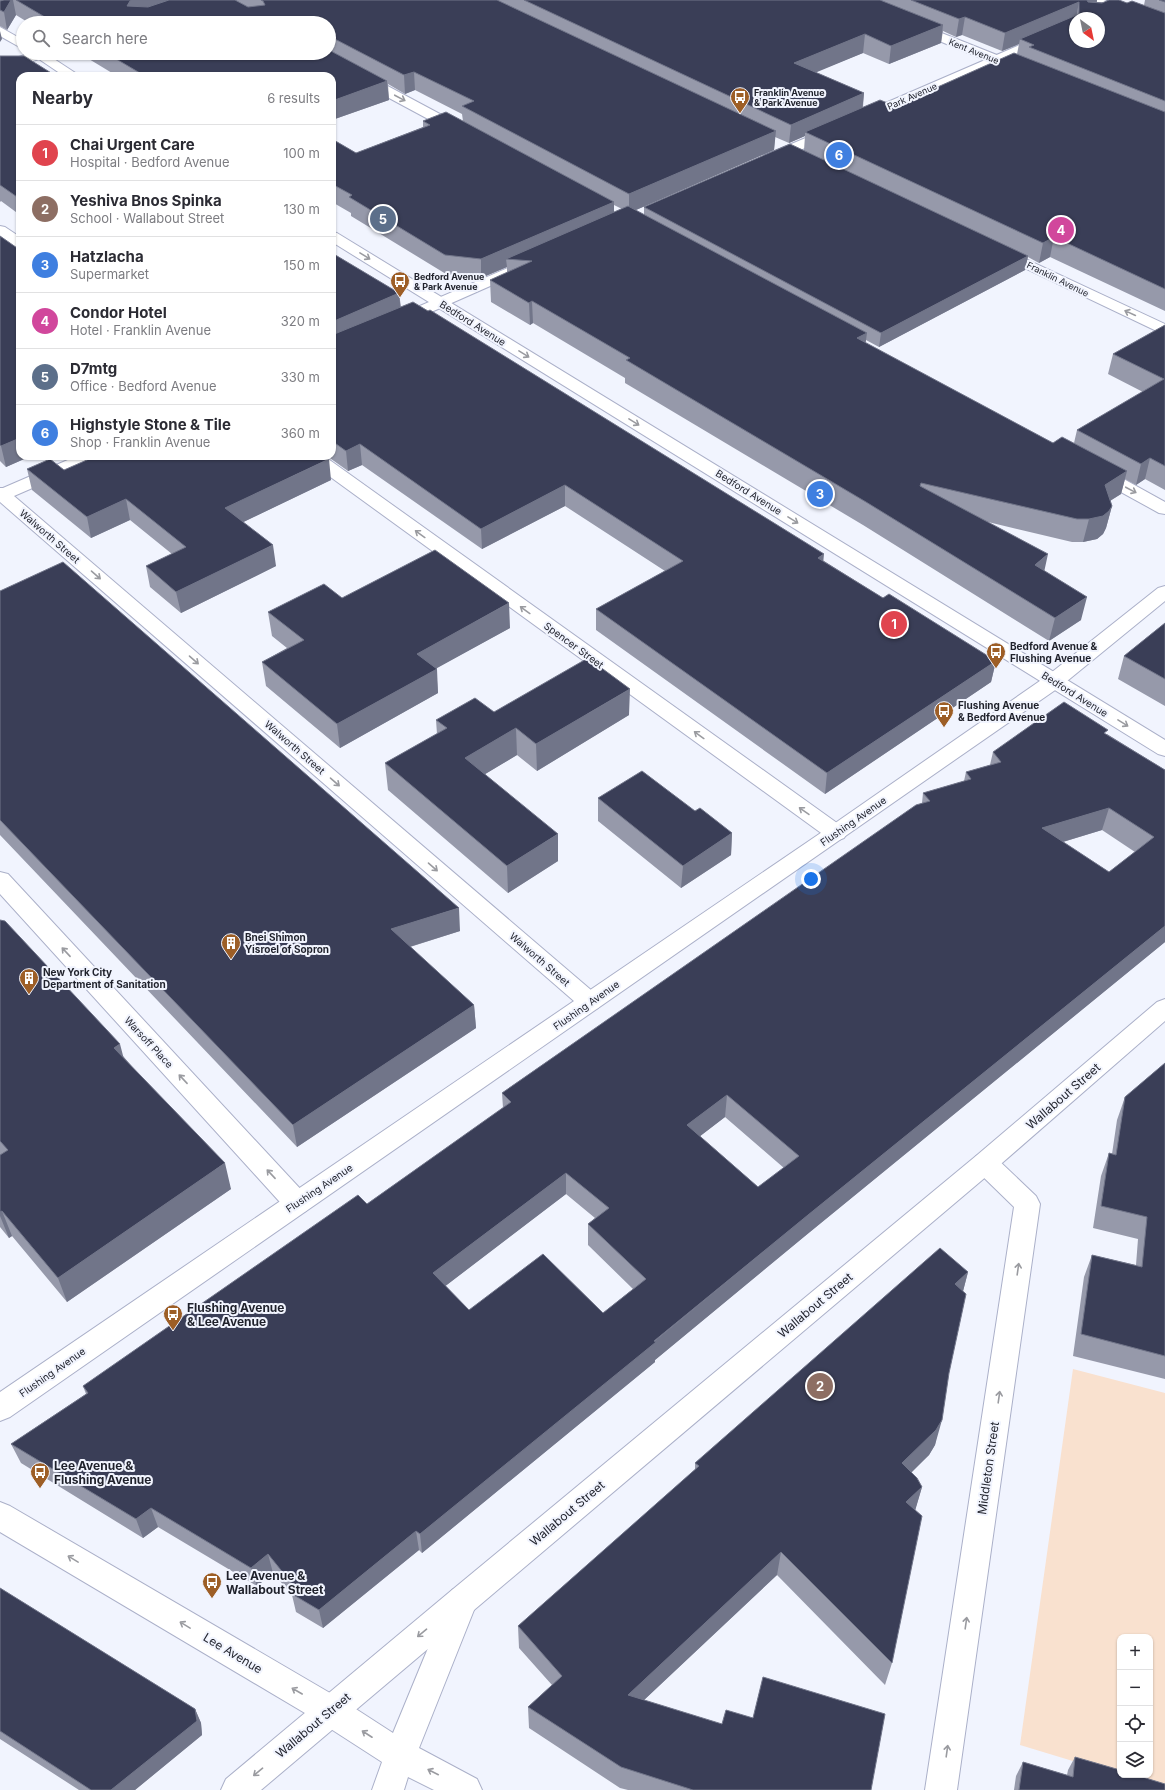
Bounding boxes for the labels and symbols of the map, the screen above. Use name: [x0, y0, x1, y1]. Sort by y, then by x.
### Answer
north arrow: [1069, 12, 1105, 48]
street label: Kent Avenue: [947, 36, 1001, 66]
street label: Park Avenue: [885, 80, 939, 112]
bus stop icon: Franklin Avenue & Park Avenue: [729, 86, 751, 114]
place label: Franklin Avenue & Park Avenue: [754, 87, 825, 108]
one-way arrow: [393, 95, 405, 102]
pin: 6: [826, 140, 852, 170]
pin: 5: [370, 204, 396, 234]
pin: 4: [1048, 215, 1074, 245]
one-way arrow: [359, 253, 371, 261]
street label: Franklin Avenue: [1025, 259, 1091, 299]
bus stop icon: Bedford Avenue & Park Avenue: [389, 270, 411, 298]
place label: Bedford Avenue & Park Avenue: [414, 271, 485, 292]
street label: Bedford Avenue: [438, 298, 508, 348]
one-way arrow: [1124, 309, 1136, 316]
one-way arrow: [518, 350, 529, 358]
one-way arrow: [628, 418, 639, 426]
street label: Bedford Avenue: [714, 467, 784, 517]
pin: 3: [807, 479, 833, 509]
one-way arrow: [1125, 487, 1137, 495]
street label: Walworth Street: [18, 507, 83, 566]
one-way arrow: [787, 516, 799, 524]
one-way arrow: [414, 530, 425, 538]
one-way arrow: [90, 571, 101, 580]
one-way arrow: [520, 606, 531, 614]
pin: 1: [881, 609, 907, 639]
street label: Spencer Street: [542, 619, 607, 671]
place label: Bedford Avenue & Flushing Avenue: [1010, 640, 1098, 665]
bus stop icon: Bedford Avenue & Flushing Avenue: [985, 641, 1007, 669]
one-way arrow: [189, 656, 199, 665]
street label: Bedford Avenue: [1040, 669, 1110, 719]
place label: Flushing Avenue & Bedford Avenue: [958, 699, 1045, 723]
bus stop icon: Flushing Avenue & Bedford Avenue: [933, 700, 955, 728]
street label: Walworth Street: [263, 718, 328, 777]
one-way arrow: [1117, 719, 1128, 727]
one-way arrow: [693, 731, 704, 739]
one-way arrow: [329, 777, 340, 786]
street label: Flushing Avenue: [818, 794, 888, 848]
one-way arrow: [799, 807, 810, 815]
one-way arrow: [428, 862, 438, 871]
your location: [801, 869, 821, 889]
street label: Walworth Street: [508, 930, 573, 989]
place label: Bnei Shimon Yisroel of Sopron: [245, 931, 329, 955]
building icon: Bnei Shimon Yisroel of Sopron: [220, 932, 242, 960]
one-way arrow: [61, 947, 71, 957]
place label: New York City Department of Sanitation: [43, 966, 166, 990]
building icon: New York City Department of Sanitation: [18, 967, 40, 995]
street label: Flushing Avenue: [551, 978, 621, 1032]
street label: Warsoff Place: [122, 1014, 176, 1070]
street label: Wallabout Street: [1023, 1060, 1103, 1132]
one-way arrow: [178, 1073, 187, 1084]
street label: Flushing Avenue: [283, 1161, 355, 1215]
one-way arrow: [266, 1169, 275, 1179]
one-way arrow: [1014, 1263, 1022, 1276]
street label: Wallabout Street: [774, 1269, 856, 1341]
place label: Flushing Avenue & Lee Avenue: [187, 1300, 284, 1329]
bus stop icon: Flushing Avenue & Lee Avenue: [162, 1303, 184, 1331]
street label: Flushing Avenue: [17, 1345, 87, 1399]
pin: 2: [807, 1371, 833, 1401]
one-way arrow: [995, 1391, 1003, 1404]
street label: Middleton Street: [974, 1421, 1002, 1515]
place label: Lee Avenue & Flushing Avenue: [54, 1458, 151, 1487]
bus stop icon: Lee Avenue & Flushing Avenue: [29, 1461, 51, 1489]
street label: Wallabout Street: [526, 1477, 608, 1549]
one-way arrow: [67, 1554, 79, 1562]
place label: Lee Avenue & Wallabout Street: [226, 1568, 324, 1597]
bus stop icon: Lee Avenue & Wallabout Street: [201, 1571, 223, 1599]
one-way arrow: [962, 1617, 970, 1630]
one-way arrow: [180, 1621, 191, 1629]
street label: Lee Avenue: [201, 1629, 265, 1677]
one-way arrow: [417, 1629, 428, 1638]
one-way arrow: [291, 1687, 303, 1695]
street label: Wallabout Street: [272, 1689, 354, 1761]
one-way arrow: [361, 1730, 373, 1738]
one-way arrow: [943, 1745, 951, 1758]
one-way arrow: [252, 1767, 263, 1776]
one-way arrow: [428, 1768, 440, 1775]

